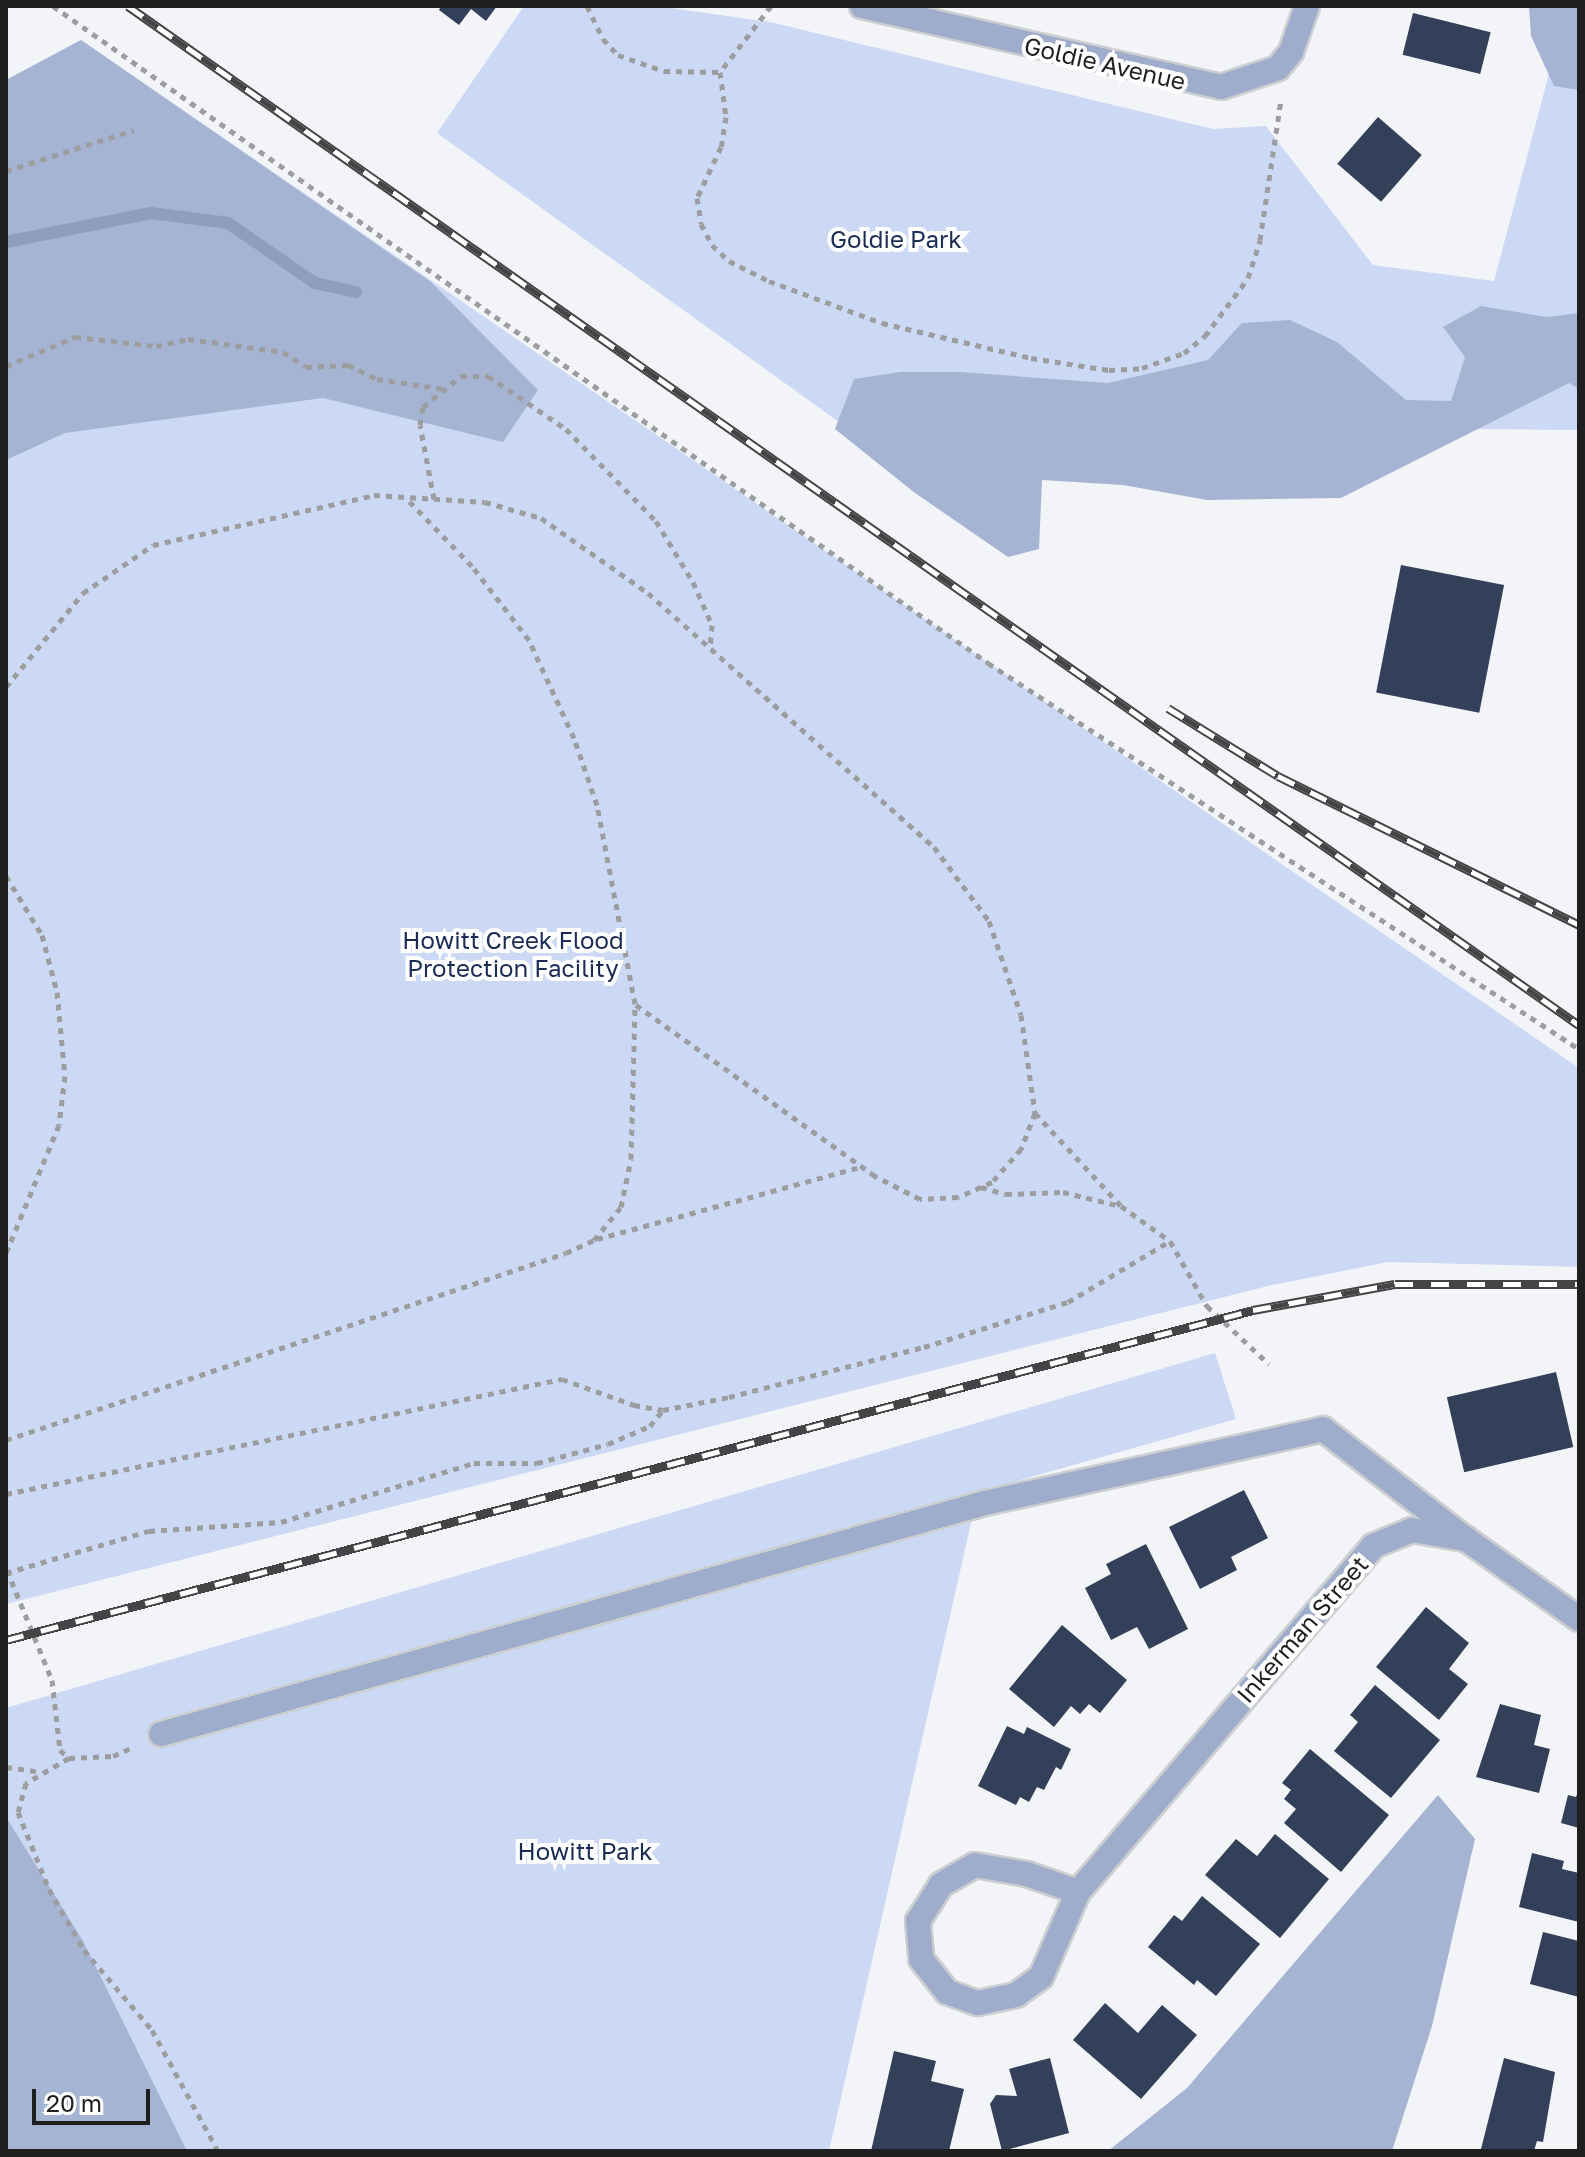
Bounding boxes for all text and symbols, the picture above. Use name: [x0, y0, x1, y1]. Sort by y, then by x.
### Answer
street label: Goldie Avenue: [1022, 30, 1188, 96]
park label: Goldie Park: [830, 225, 962, 253]
park label: Howitt Creek Flood Protection Facility: [402, 926, 624, 982]
street label: Inkerman Street: [1230, 1550, 1374, 1708]
park label: Howitt Park: [517, 1837, 653, 1865]
scale bar: [36, 2073, 154, 2123]
text: 20 m: [46, 2088, 102, 2117]

